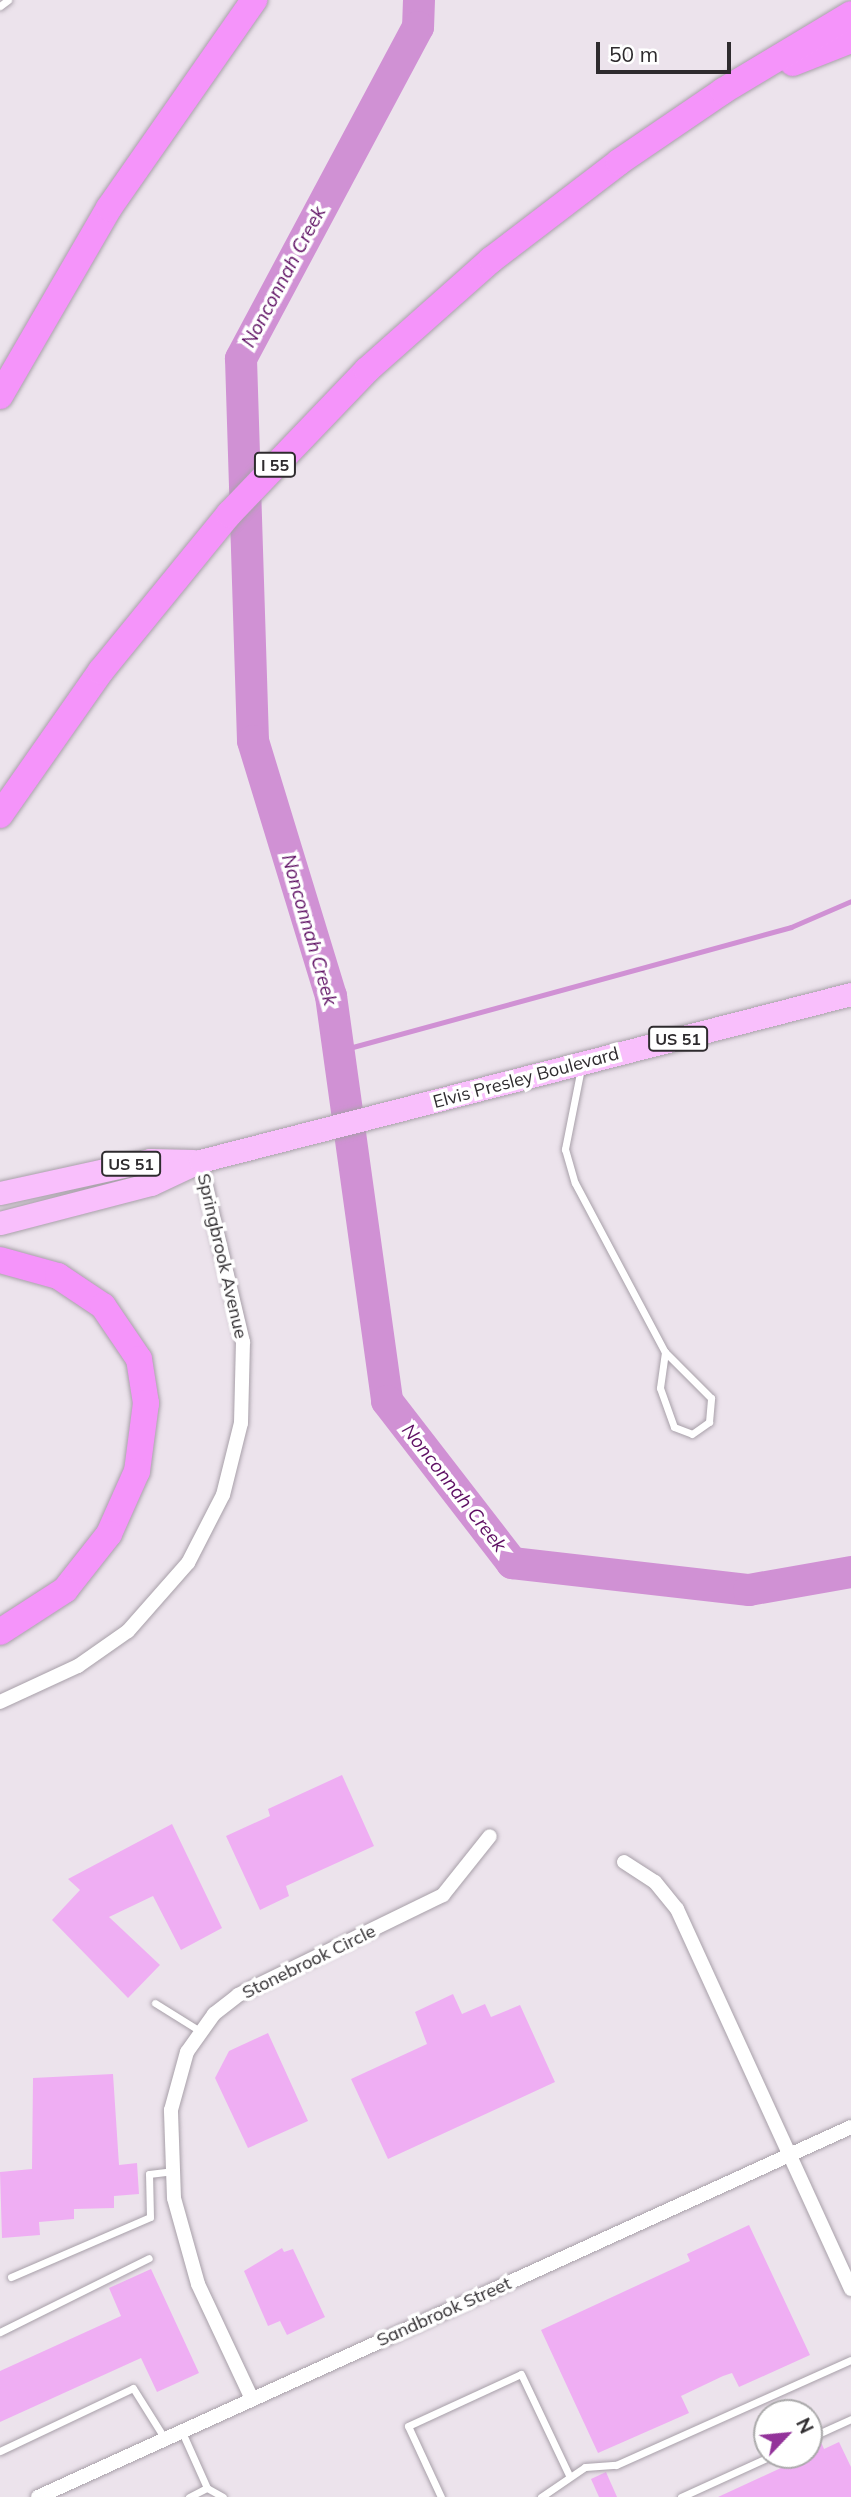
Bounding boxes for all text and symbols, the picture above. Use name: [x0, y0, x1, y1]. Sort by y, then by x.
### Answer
scale bar: [599, 28, 734, 72]
text: 50 m: [609, 41, 658, 67]
water label: Nonconnah Creek: [237, 203, 331, 351]
road number: I 55: [252, 452, 298, 478]
water label: Nonconnah Creek: [277, 852, 341, 1008]
road number: US 51: [646, 1026, 710, 1051]
street label: Elvis Presley Boulevard: [431, 1043, 621, 1113]
road number: US 51: [100, 1152, 162, 1176]
street label: Springbrook Avenue: [193, 1171, 251, 1341]
water label: Nonconnah Creek: [397, 1419, 511, 1557]
street label: Stonebrook Circle: [239, 1920, 379, 2004]
street label: Sandbrook Street: [373, 2273, 515, 2351]
north arrow: [753, 2399, 823, 2469]
text: N: [791, 2414, 819, 2437]

